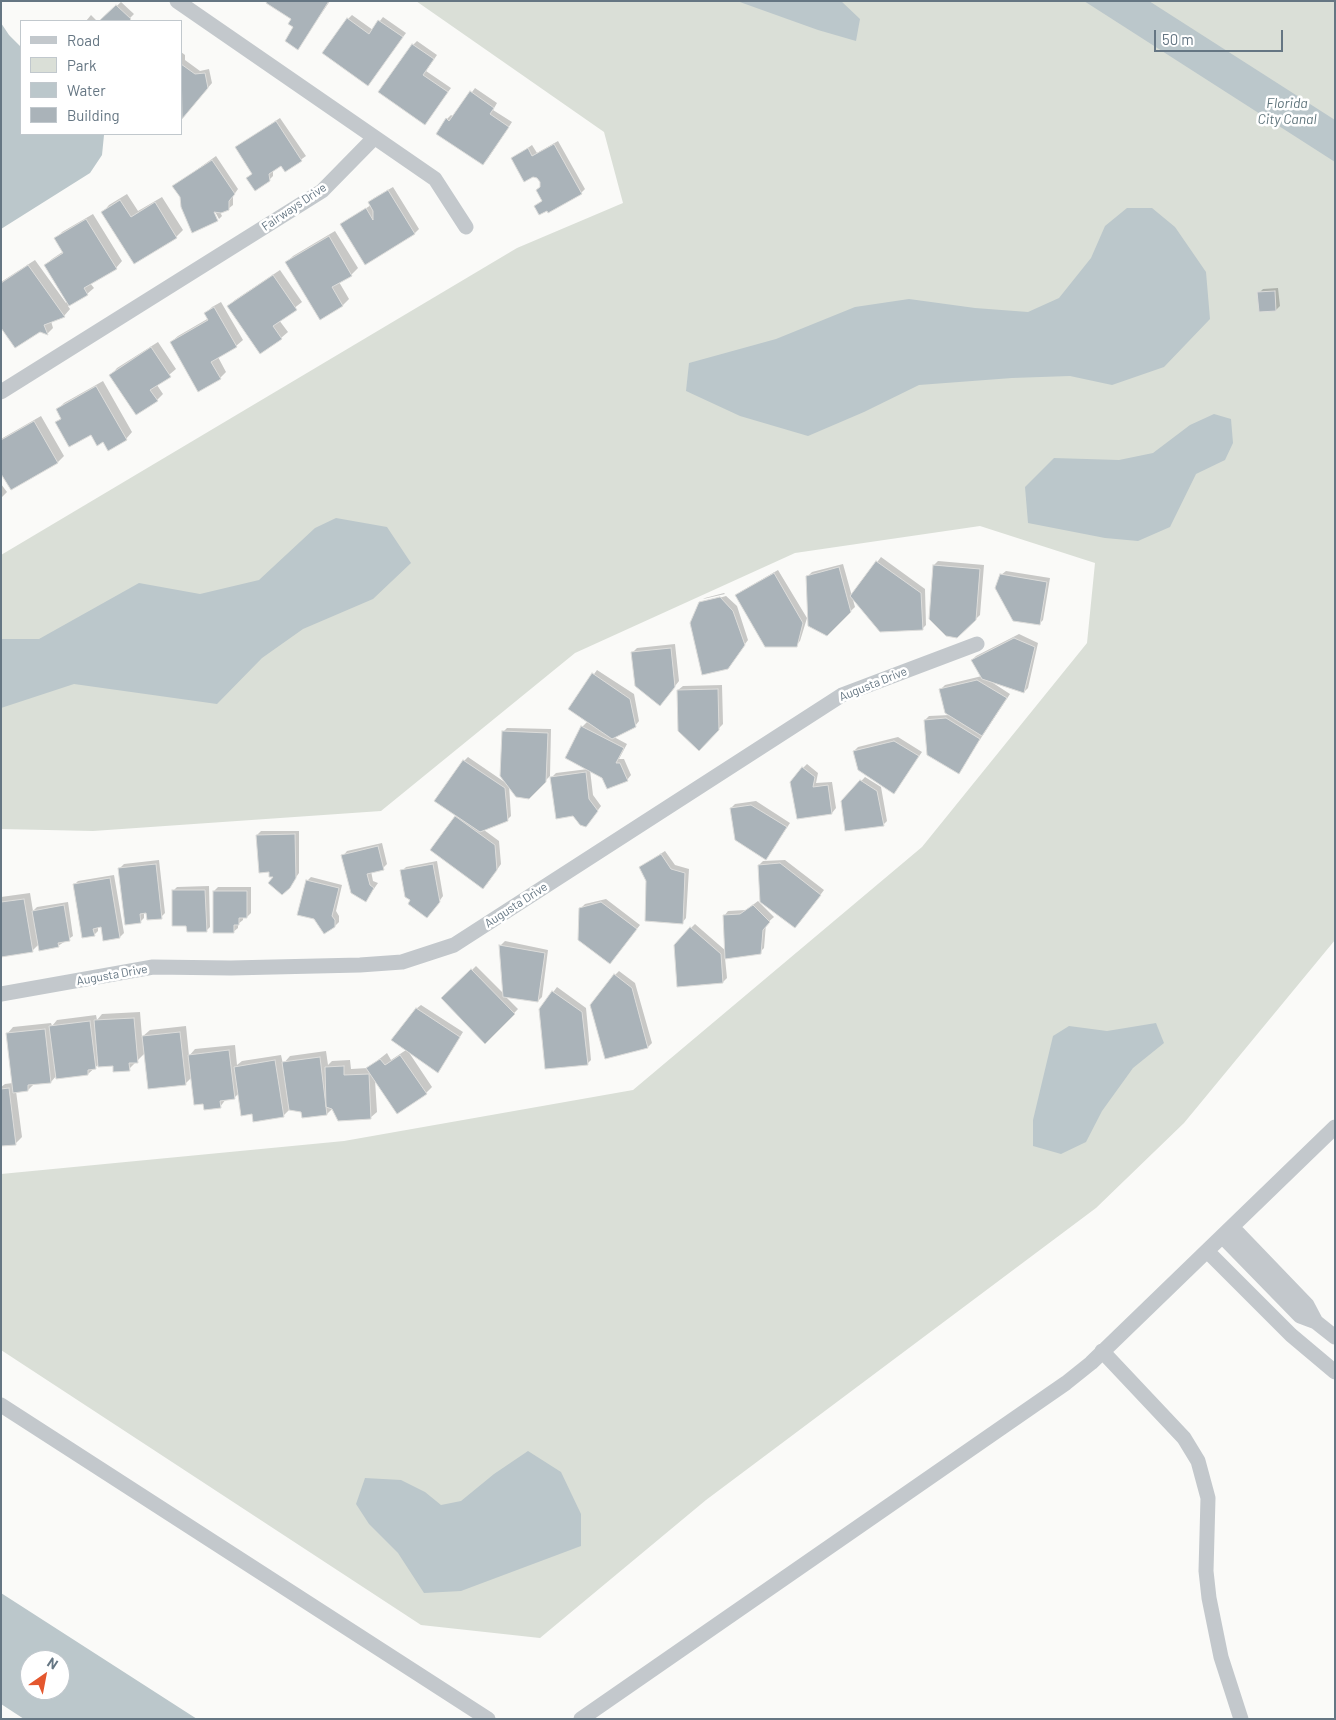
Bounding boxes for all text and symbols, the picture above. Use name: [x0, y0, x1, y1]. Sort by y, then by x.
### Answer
legend: [20, 20, 182, 135]
scale bar: [1156, 20, 1285, 52]
text: 50 m: [1162, 30, 1194, 48]
text: Road: [67, 31, 100, 49]
text: Park: [67, 56, 96, 74]
text: Water: [67, 81, 106, 99]
water label: Florida City Canal: [1258, 95, 1316, 128]
text: Building: [67, 106, 120, 124]
street label: Fairways Drive: [259, 180, 329, 234]
street label: Augusta Drive: [837, 664, 909, 704]
street label: Augusta Drive: [482, 879, 550, 931]
street label: Augusta Drive: [75, 962, 149, 988]
north arrow: [20, 1650, 70, 1700]
text: N: [44, 1653, 61, 1673]

